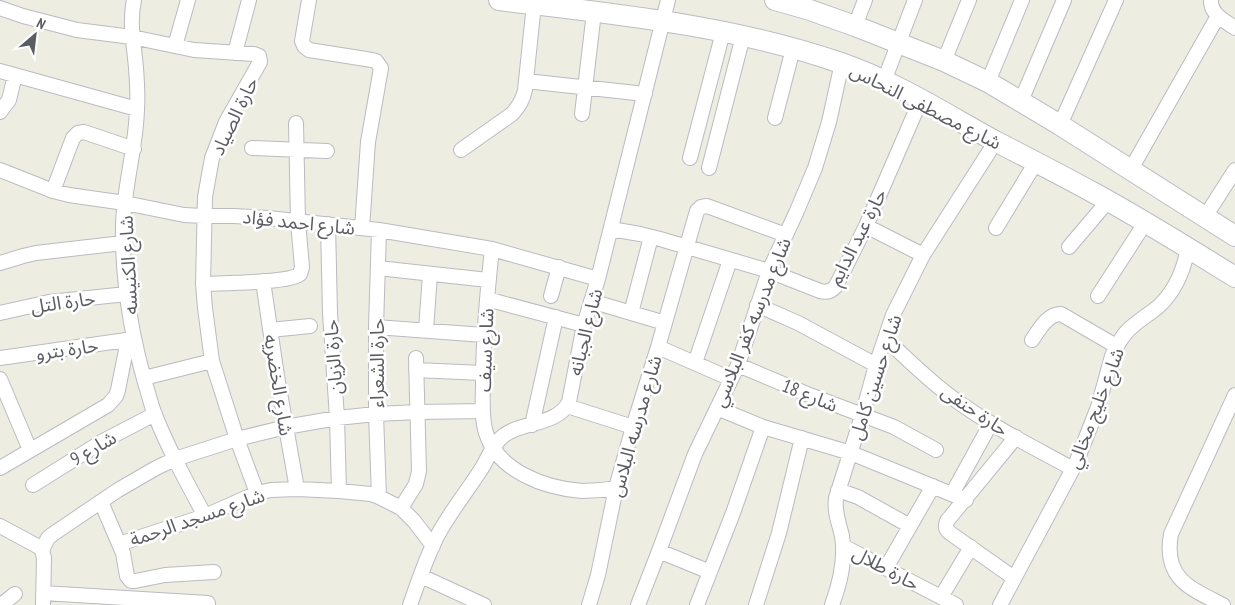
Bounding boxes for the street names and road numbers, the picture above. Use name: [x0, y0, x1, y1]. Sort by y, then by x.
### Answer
street label: شارع مصطفى النحاس: [845, 57, 1006, 156]
street label: حارة الصياد: [205, 73, 263, 159]
street label: حارة عبد الدايم: [822, 185, 894, 291]
street label: شارع احمد فؤاد: [241, 204, 356, 242]
street label: شارع الكنيسه: [113, 215, 145, 315]
street label: شارع مدرسه كفر البلاسي: [706, 234, 799, 412]
street label: حارة التل: [29, 286, 97, 318]
street label: شارع الجبانه: [563, 286, 609, 379]
street label: شارع سيف: [472, 308, 500, 392]
street label: شارع حسين كامل: [843, 311, 908, 443]
street label: حارة الشعراء: [365, 318, 389, 408]
street label: حارة الزيان: [318, 319, 348, 395]
street label: شارع الخضريه: [257, 332, 299, 438]
street label: حارة بترو: [34, 333, 100, 365]
street label: شارع خليج مخالي: [1061, 344, 1132, 473]
street label: شارع مدرسه البلاس: [603, 352, 669, 500]
street label: شارع 18: [778, 373, 841, 419]
street label: حارة حنفى: [937, 379, 1013, 441]
street label: شارع 9: [66, 425, 121, 473]
street label: شارع مسجد الرحمة: [126, 483, 268, 553]
street label: حارة طلال: [849, 540, 923, 596]

